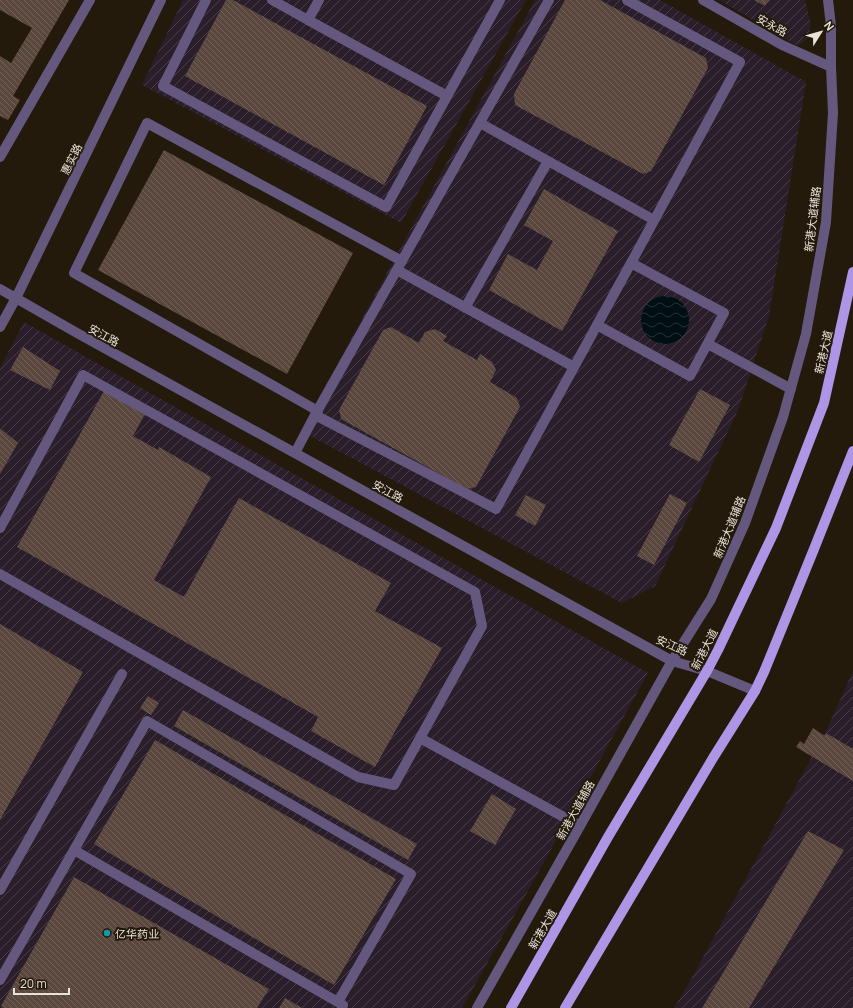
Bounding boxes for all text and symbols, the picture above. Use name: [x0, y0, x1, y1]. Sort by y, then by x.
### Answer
street label: 安永路: [754, 10, 790, 40]
north arrow: [801, 12, 841, 52]
text: N: [821, 18, 838, 33]
street label: 惠实路: [57, 141, 85, 177]
street label: 新港大道辅路: [801, 185, 823, 253]
street label: 安江路: [86, 320, 122, 350]
street label: 新港大道: [811, 329, 835, 375]
street label: 安江路: [370, 476, 406, 506]
street label: 新港大道辅路: [710, 494, 748, 560]
street label: 新港大道: [687, 626, 721, 672]
street label: 安江路: [654, 631, 690, 659]
street label: 新港大道辅路: [552, 778, 598, 842]
street label: 新港大道: [525, 906, 559, 952]
place label: 亿华药业: [115, 926, 159, 941]
marker: 亿华药业: [102, 928, 112, 938]
scale bar: [14, 970, 69, 996]
text: 20 m: [20, 975, 47, 992]

